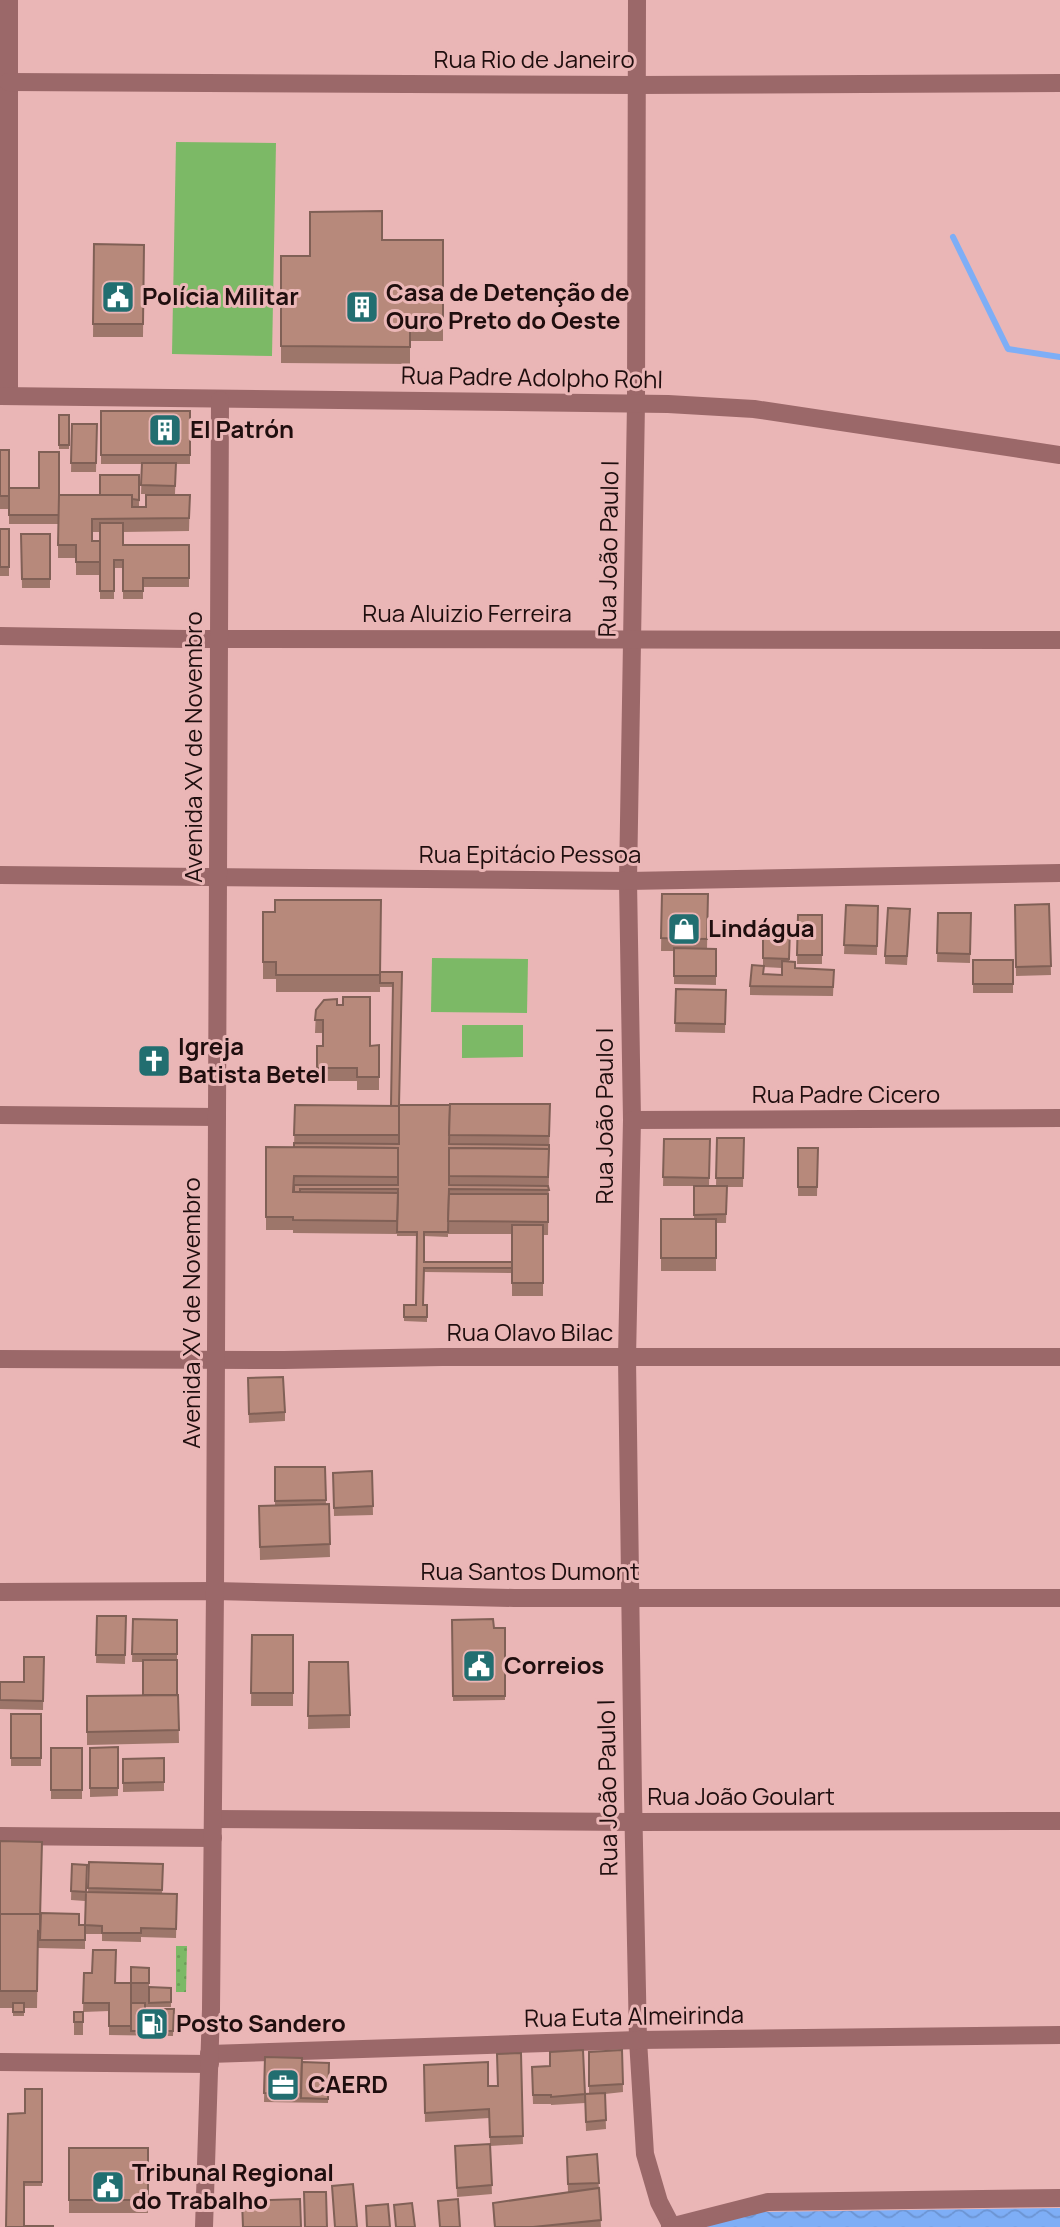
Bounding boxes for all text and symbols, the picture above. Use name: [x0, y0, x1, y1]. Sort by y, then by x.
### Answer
street label: Rua Rio de Janeiro: [433, 42, 635, 75]
place label: Casa de Detenção de Ouro Preto do Oeste: [386, 275, 629, 336]
public building icon: Polícia Militar: [99, 278, 137, 316]
place label: Polícia Militar: [142, 279, 299, 312]
building icon: Casa de Detenção de Ouro Preto do Oeste: [343, 288, 381, 326]
street label: Rua Padre Adolpho Rohl: [401, 358, 663, 395]
building icon: El Patrón: [146, 411, 184, 449]
place label: El Patrón: [190, 412, 294, 445]
street label: Rua João Paulo I: [589, 460, 626, 638]
street label: Rua Aluizio Ferreira: [362, 596, 572, 629]
street label: Avenida XV de Novembro: [176, 611, 209, 883]
street label: Rua Epitácio Pessoa: [419, 837, 641, 870]
shop icon: Lindágua: [665, 910, 703, 948]
place label: Lindágua: [708, 911, 815, 944]
street label: Rua João Paulo I: [587, 1028, 620, 1204]
place label: Igreja Batista Betel: [178, 1029, 327, 1090]
church icon: Igreja Batista Betel: [135, 1042, 173, 1080]
street label: Rua Padre Cicero: [752, 1077, 940, 1110]
street label: Avenida XV de Novembro: [174, 1177, 207, 1449]
street label: Rua Olavo Bilac: [447, 1315, 613, 1348]
street label: Rua Santos Dumont: [420, 1554, 640, 1587]
public building icon: Correios: [460, 1647, 498, 1685]
place label: Correios: [504, 1648, 604, 1681]
street label: Rua João Paulo I: [588, 1699, 625, 1877]
street label: Rua João Goulart: [647, 1779, 835, 1812]
street label: Rua Euta Almeirinda: [524, 1997, 744, 2034]
fuel station icon: Posto Sandero: [133, 2005, 171, 2043]
place label: Posto Sandero: [176, 2006, 346, 2039]
office icon: CAERD: [264, 2066, 302, 2104]
place label: CAERD: [308, 2067, 388, 2100]
place label: Tribunal Regional do Trabalho: [132, 2155, 334, 2216]
public building icon: Tribunal Regional do Trabalho: [89, 2168, 127, 2206]

